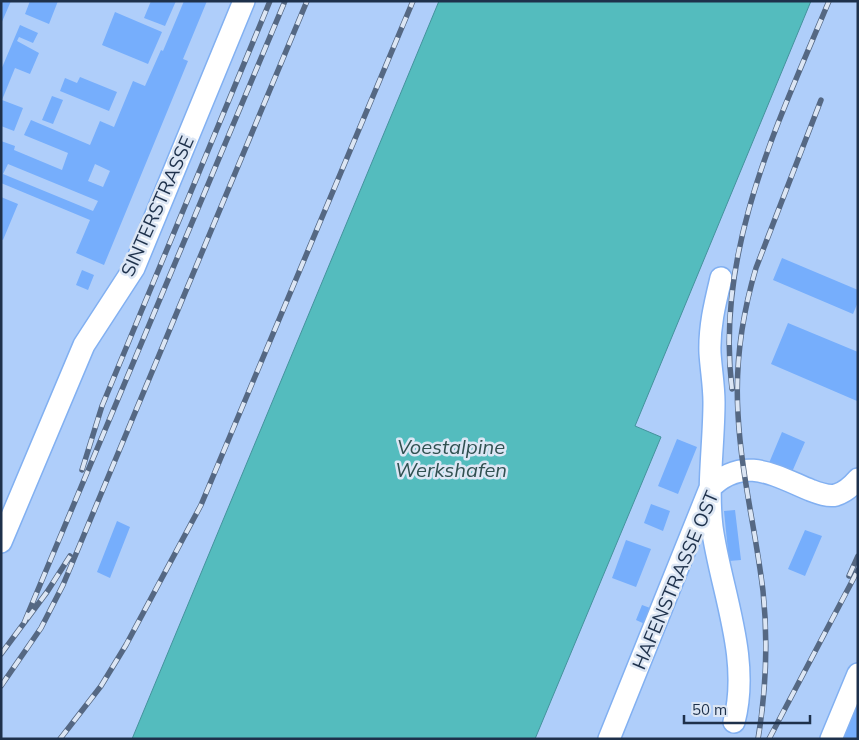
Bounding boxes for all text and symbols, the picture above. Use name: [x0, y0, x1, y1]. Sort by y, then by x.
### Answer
street label: SINTERSTRASSE: [115, 132, 199, 280]
water label: Voestalpine Werkshafen: [395, 434, 507, 482]
street label: HAFENSTRASSE OST: [626, 487, 724, 673]
scale bar: [684, 692, 810, 724]
text: 50 m: [692, 700, 727, 719]

